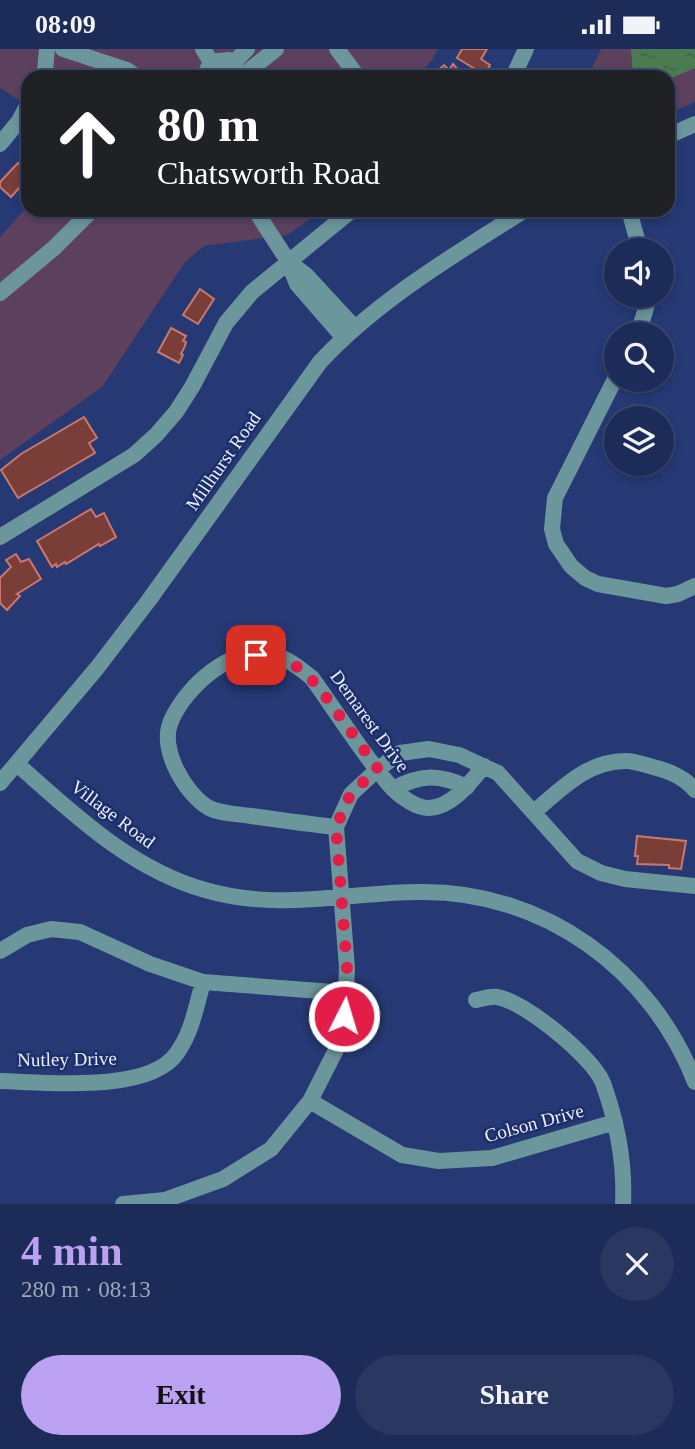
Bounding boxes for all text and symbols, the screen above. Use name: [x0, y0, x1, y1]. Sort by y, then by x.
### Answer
text: 08:09: [35, 10, 96, 39]
text: 80 m: [157, 97, 259, 152]
icon: ahead: [42, 98, 133, 189]
text: Chatsworth Road: [157, 155, 380, 191]
map controls: [604, 238, 674, 476]
button: sound: [604, 238, 674, 308]
button: search: [604, 322, 674, 392]
button: layers: [604, 406, 674, 476]
street label: Millhurst Road: [181, 407, 265, 514]
pin: [226, 625, 286, 685]
icon: arrive: [237, 636, 275, 674]
street label: Demarest Drive: [326, 666, 414, 776]
street label: Village Road: [67, 776, 160, 853]
position arrow: [307, 979, 381, 1053]
street label: Nutley Drive: [17, 1048, 117, 1070]
street label: Colson Drive: [482, 1100, 586, 1146]
button: close: [600, 1227, 674, 1301]
text: 4 min: [21, 1228, 123, 1274]
text: 280 m · 08:13: [21, 1277, 151, 1302]
button: Exit: [21, 1355, 341, 1435]
button: Share: [355, 1355, 674, 1435]

